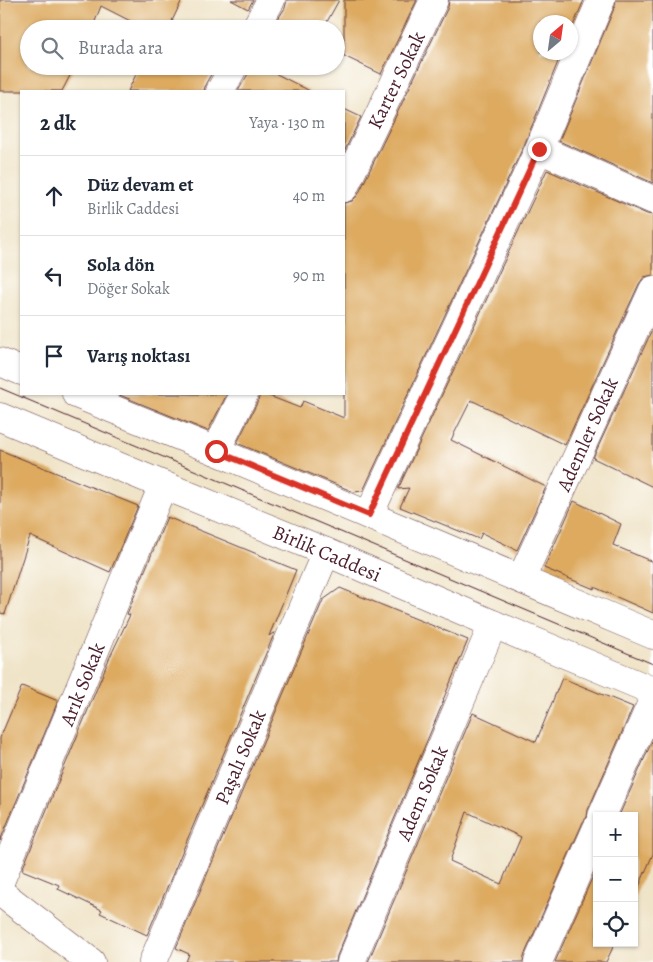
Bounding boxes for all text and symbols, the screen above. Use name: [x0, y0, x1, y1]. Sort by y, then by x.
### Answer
north arrow: [533, 15, 578, 60]
search box: [20, 20, 345, 75]
street label: Karter Sokak: [361, 27, 432, 134]
icon: search: [38, 34, 66, 62]
text: Burada ara: [78, 35, 163, 61]
text: 2 dk: [40, 109, 76, 137]
text: Yaya · 130 m: [249, 112, 325, 134]
route end: [528, 138, 551, 161]
text: Düz devam et: [87, 172, 194, 198]
icon: ahead: [40, 182, 68, 210]
text: 40 m: [293, 185, 325, 207]
text: Birlik Caddesi: [87, 198, 179, 220]
text: Sola dön: [87, 252, 155, 278]
icon: left: [40, 262, 68, 290]
text: 90 m: [293, 265, 325, 287]
text: Döğer Sokak: [87, 278, 170, 300]
icon: arrive: [40, 342, 68, 370]
text: Varış noktası: [87, 343, 190, 369]
street label: Ademler Sokak: [550, 373, 625, 496]
route start: [205, 440, 228, 463]
street label: Birlik Caddesi: [268, 518, 385, 588]
street label: Arık Sokak: [53, 639, 111, 731]
street label: Paşalı Sokak: [208, 706, 273, 809]
street label: Adem Sokak: [390, 742, 455, 846]
map controls: [593, 812, 638, 947]
button: +: [593, 812, 638, 857]
button: −: [593, 857, 638, 902]
button: locate: [593, 902, 638, 947]

